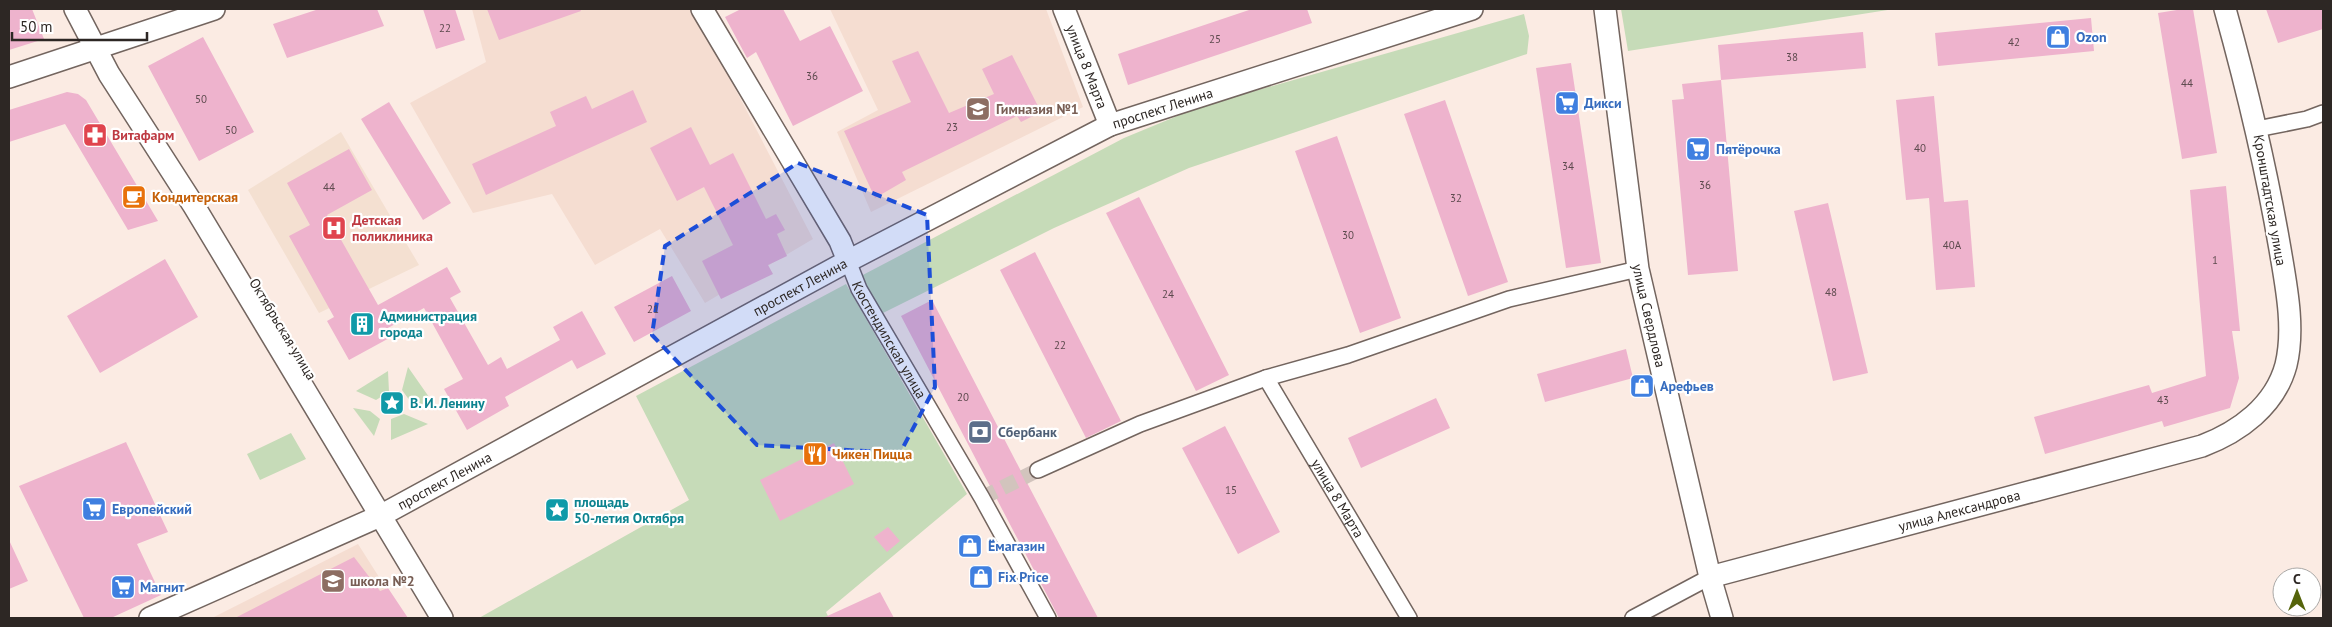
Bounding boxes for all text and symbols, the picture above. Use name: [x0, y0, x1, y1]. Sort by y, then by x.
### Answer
scale bar: [12, 10, 148, 42]
text: 50 m: [20, 17, 53, 36]
house number: 22: [439, 21, 451, 35]
street label: улица 8 Марта: [1062, 22, 1112, 111]
shop icon: Ozon: [2045, 24, 2071, 50]
place label: Ozon: [2076, 28, 2107, 46]
house number: 25: [1209, 32, 1221, 46]
house number: 42: [2008, 35, 2020, 49]
house number: 38: [1786, 50, 1798, 64]
house number: 36: [806, 69, 818, 83]
house number: 44: [2181, 76, 2193, 90]
street label: проспект Ленина: [1110, 84, 1215, 133]
supermarket icon: Дикси: [1554, 90, 1580, 116]
house number: 50: [195, 92, 207, 106]
place label: Дикси: [1584, 94, 1622, 112]
school or university icon: Гимназия №1: [965, 96, 991, 122]
place label: Гимназия №1: [996, 100, 1079, 118]
house number: 23: [946, 120, 958, 134]
pharmacy icon: Витафарм: [82, 122, 108, 148]
house number: 50: [225, 123, 237, 137]
place label: Витафарм: [112, 126, 174, 144]
street label: Кронштадтская улица: [2250, 133, 2290, 267]
supermarket icon: Пятёрочка: [1685, 136, 1711, 162]
place label: Пятёрочка: [1716, 140, 1781, 158]
house number: 40: [1914, 141, 1926, 155]
house number: 34: [1562, 159, 1574, 173]
house number: 36: [1699, 178, 1711, 192]
house number: 44: [323, 180, 335, 194]
cafe icon: Кондитерская: [121, 184, 147, 210]
place label: Кондитерская: [152, 188, 238, 206]
house number: 32: [1450, 191, 1462, 205]
place label: Детская поликлиника: [352, 211, 433, 245]
hospital icon: Детская поликлиника: [321, 215, 347, 241]
house number: 30: [1342, 228, 1354, 242]
house number: 40А: [1943, 238, 1962, 252]
house number: 1: [2212, 253, 2218, 267]
street label: проспект Ленина: [750, 254, 850, 320]
street label: улица Свердлова: [1628, 263, 1670, 369]
street label: Октябрьская улица: [245, 275, 321, 383]
street label: Кюстендилская улица: [848, 279, 930, 402]
house number: 48: [1825, 285, 1837, 299]
house number: 24: [1162, 287, 1174, 301]
house number: 21: [647, 302, 659, 316]
place label: Администрация города: [380, 307, 477, 341]
building icon: Администрация города: [349, 311, 375, 337]
house number: 22: [1054, 338, 1066, 352]
shop icon: Арефьев: [1629, 373, 1655, 399]
place label: Арефьев: [1660, 377, 1714, 395]
place icon: В. И. Ленину: [379, 390, 405, 416]
house number: 20: [957, 390, 969, 404]
house number: 43: [2157, 393, 2169, 407]
place label: В. И. Ленину: [410, 394, 485, 412]
bank icon: Сбербанк: [967, 419, 993, 445]
place label: Сбербанк: [998, 423, 1057, 441]
restaurant icon: Чикен Пицца: [802, 441, 828, 467]
place label: Чикен Пицца: [832, 445, 912, 463]
street label: проспект Ленина: [394, 448, 495, 514]
street label: улица 8 Марта: [1307, 456, 1368, 541]
house number: 15: [1225, 483, 1237, 497]
street label: улица Александрова: [1896, 486, 2022, 535]
place label: площадь 50-летия Октября: [574, 493, 684, 527]
supermarket icon: Европейский: [81, 496, 107, 522]
place icon: площадь 50-летия Октября: [544, 497, 570, 523]
place label: Европейский: [112, 500, 192, 518]
shop icon: Ёмагазин: [957, 533, 983, 559]
place label: Ёмагазин: [988, 537, 1045, 555]
shop icon: Fix Price: [968, 564, 994, 590]
north arrow: [2272, 567, 2322, 617]
school or university icon: школа №2: [320, 568, 346, 594]
place label: Fix Price: [998, 568, 1049, 586]
text: С: [2293, 570, 2301, 588]
place label: школа №2: [350, 572, 415, 590]
supermarket icon: Магнит: [110, 574, 136, 600]
place label: Магнит: [140, 578, 185, 596]

